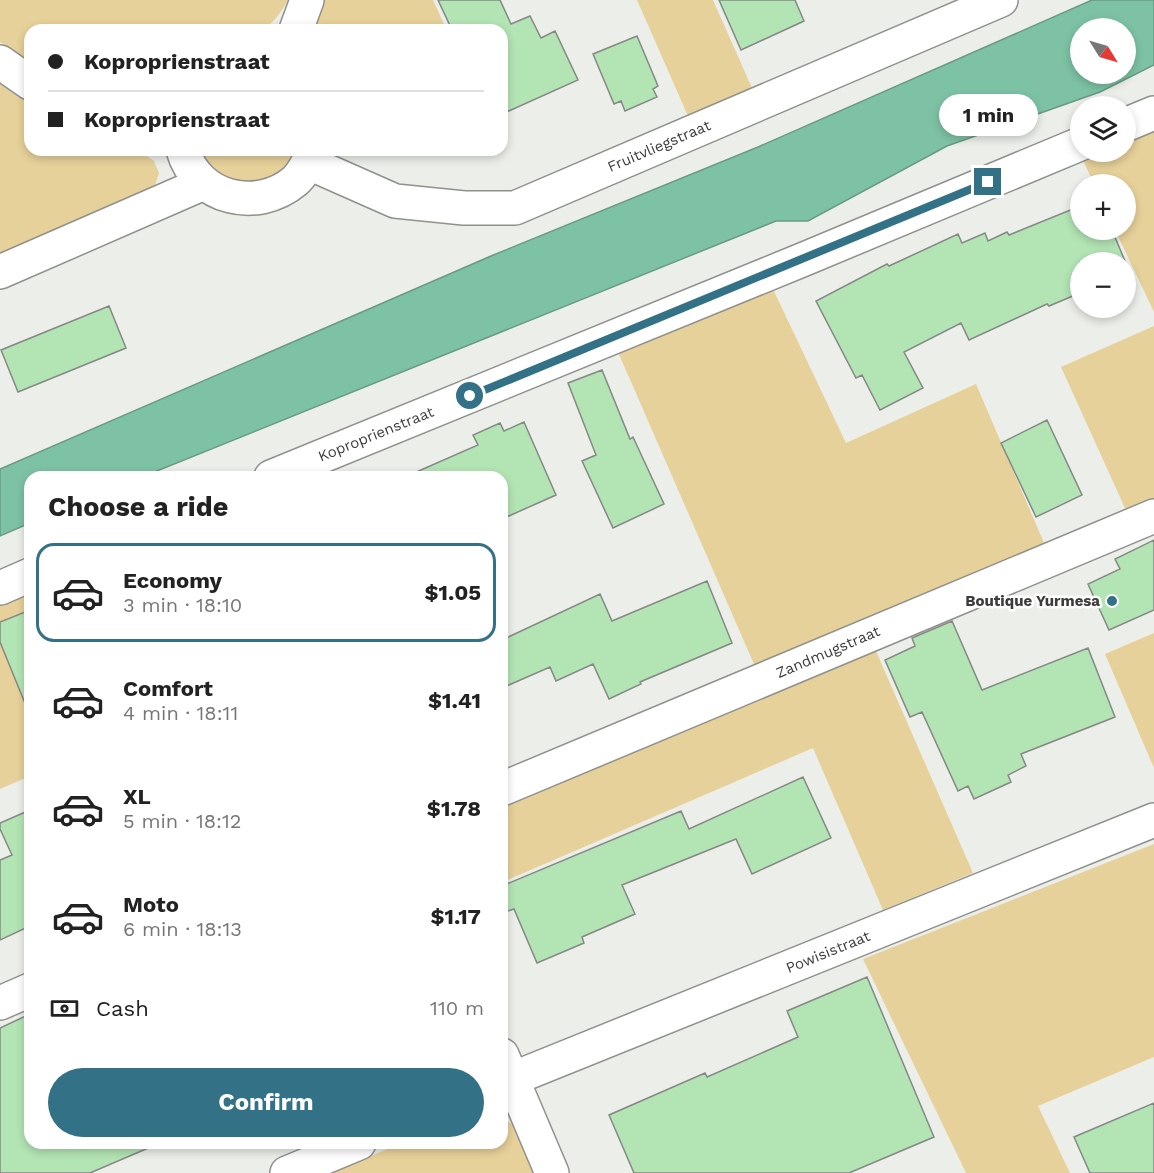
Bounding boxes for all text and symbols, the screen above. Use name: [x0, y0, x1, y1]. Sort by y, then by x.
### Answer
north arrow: [1070, 18, 1136, 84]
map controls: [1070, 18, 1136, 318]
text: Koproprienstraat: [84, 49, 270, 74]
callout: 1 min: [938, 95, 1038, 137]
button: layers: [1070, 96, 1136, 162]
text: 1 min: [963, 103, 1014, 127]
text: Koproprienstraat: [84, 107, 270, 132]
street label: Fruitvliegstraat: [605, 116, 714, 176]
route end: [974, 168, 1001, 195]
button: +: [1070, 174, 1136, 240]
button: −: [1070, 252, 1136, 318]
route start: [456, 382, 483, 409]
street label: Koproprienstraat: [316, 402, 437, 465]
text: Choose a ride: [48, 491, 228, 523]
icon: car: [51, 566, 105, 620]
text: Economy: [123, 568, 222, 593]
text: $1.05: [424, 580, 481, 605]
place label: Boutique Yurmesa: [965, 592, 1100, 610]
text: 3 min · 18:10: [123, 593, 242, 617]
marker: Boutique Yurmesa: [1105, 594, 1119, 608]
street label: Zandmugstraat: [773, 622, 883, 682]
icon: car: [51, 674, 105, 728]
text: Comfort: [123, 676, 213, 701]
text: $1.41: [428, 688, 481, 713]
text: 4 min · 18:11: [123, 701, 238, 725]
icon: car: [51, 782, 105, 836]
text: XL: [123, 784, 151, 809]
text: $1.78: [427, 796, 481, 821]
text: 5 min · 18:12: [123, 809, 241, 833]
icon: car: [51, 890, 105, 944]
text: Moto: [123, 892, 179, 917]
text: $1.17: [430, 904, 481, 929]
text: 6 min · 18:13: [123, 917, 242, 941]
street label: Powisistraat: [783, 927, 873, 977]
icon: cash: [48, 992, 81, 1025]
text: Cash: [96, 996, 149, 1021]
text: 110 m: [430, 996, 484, 1020]
button: Confirm: [48, 1068, 484, 1137]

